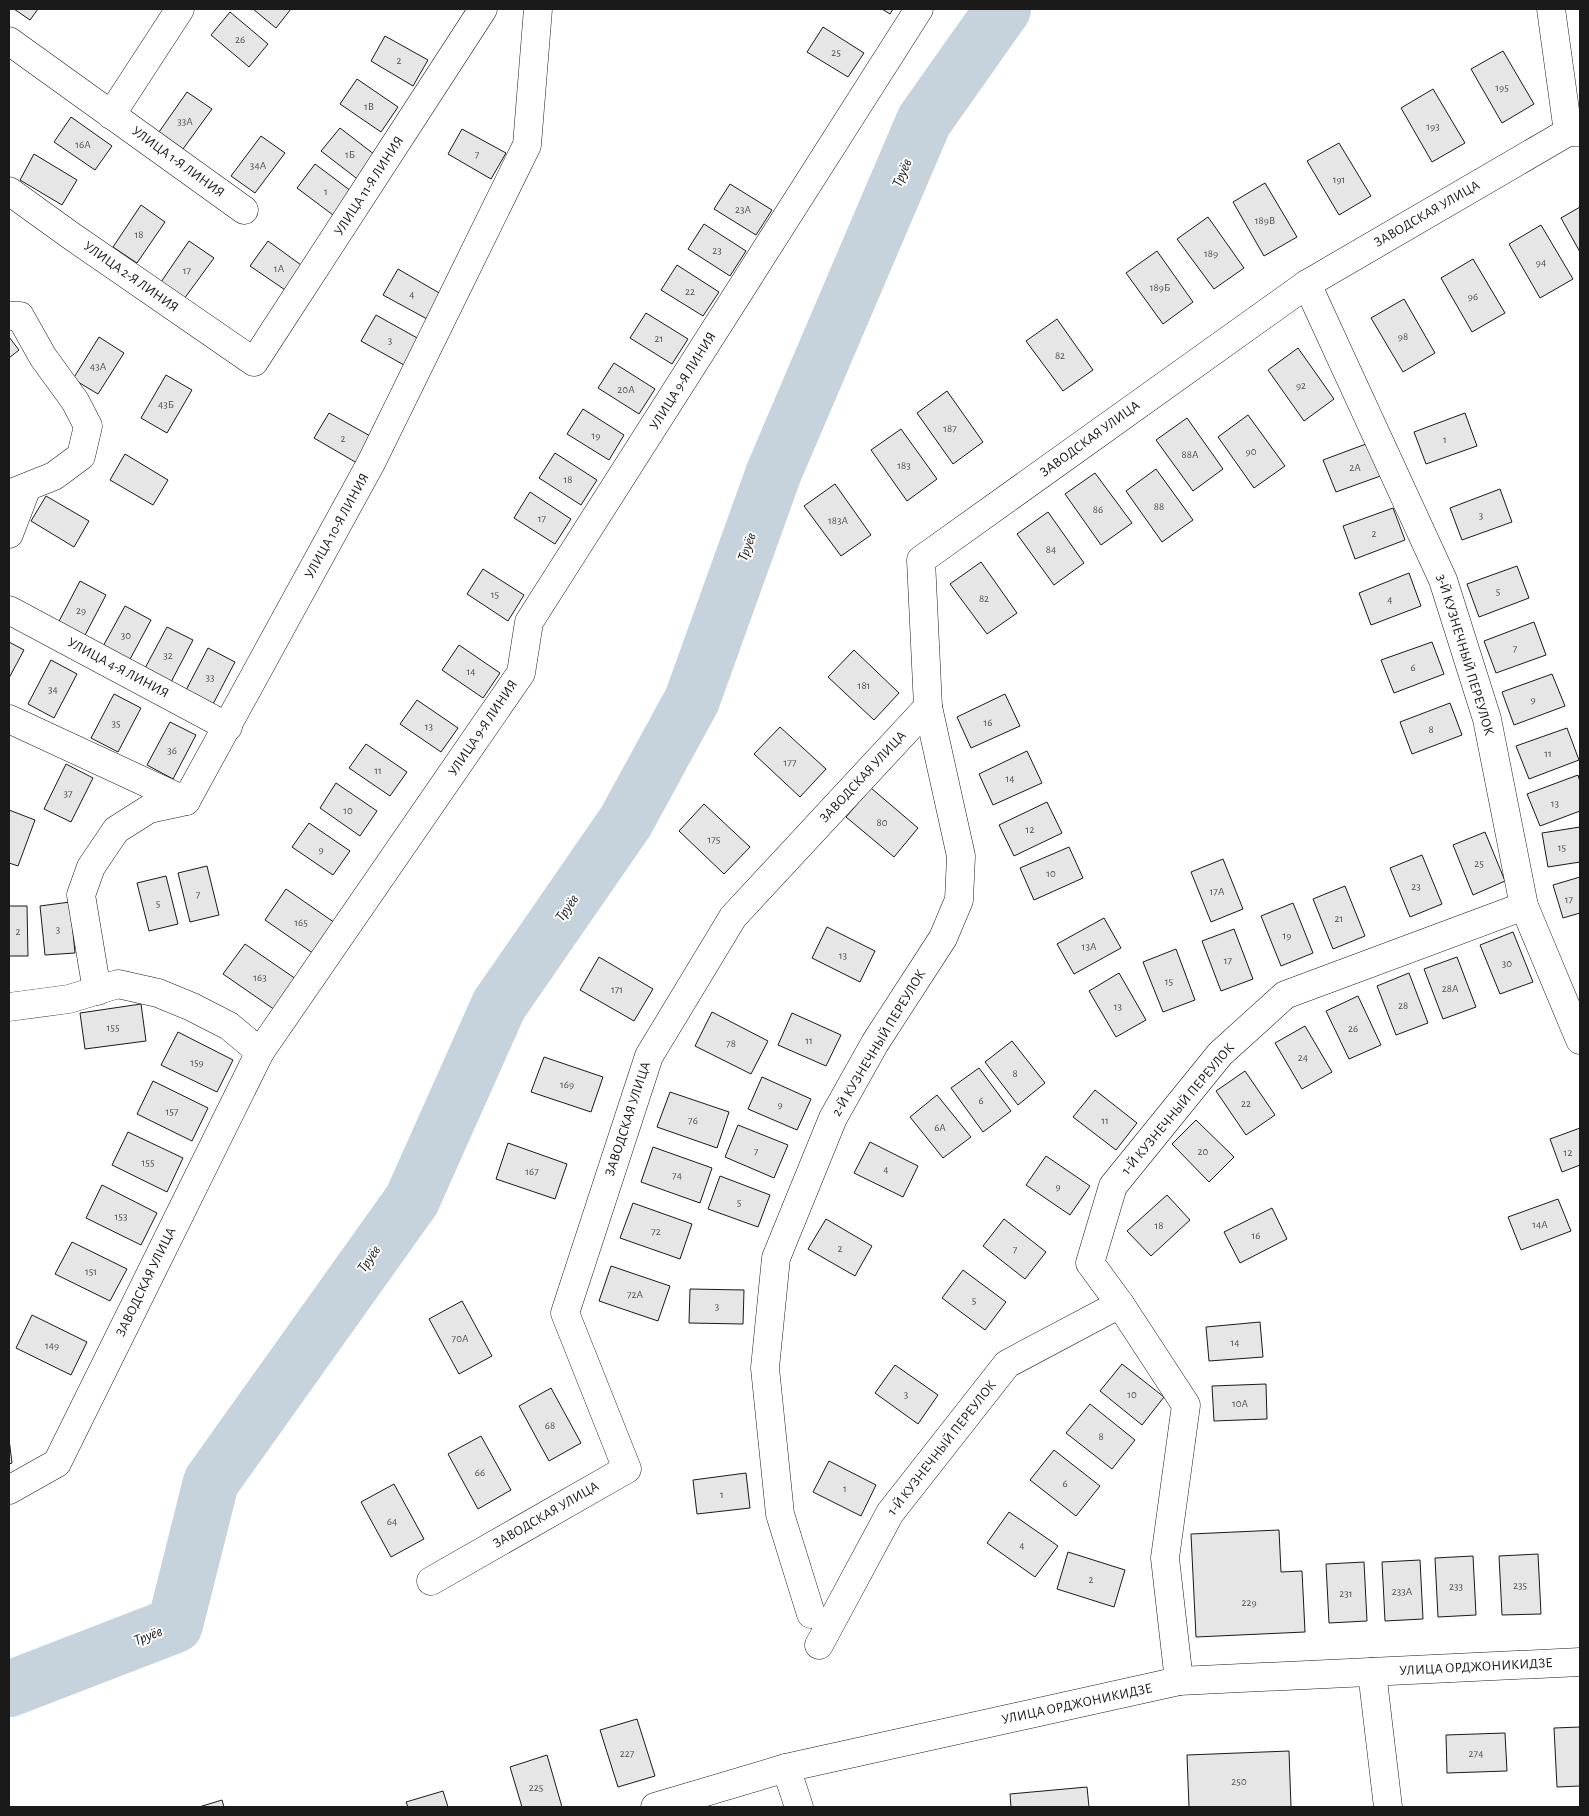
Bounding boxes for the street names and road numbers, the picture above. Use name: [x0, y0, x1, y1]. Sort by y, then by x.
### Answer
street label: УЛИЦА 1-Я ЛИНИЯ: [129, 124, 227, 200]
street label: УЛИЦА 11-Я ЛИНИЯ: [332, 134, 406, 238]
street label: ЗАВОДСКАЯ УЛИЦА: [1372, 178, 1482, 250]
street label: УЛИЦА 2-Я ЛИНИЯ: [81, 239, 181, 315]
street label: УЛИЦА 9-Я ЛИНИЯ: [647, 330, 719, 432]
street label: ЗАВОДСКАЯ УЛИЦА: [1038, 398, 1142, 480]
street label: УЛИЦА 10-Я ЛИНИЯ: [302, 471, 372, 581]
street label: 3-Й КУЗНЕЧНЫЙ ПЕРЕУЛОК: [1434, 572, 1497, 737]
street label: УЛИЦА 4-Я ЛИНИЯ: [65, 635, 171, 701]
street label: УЛИЦА 9-Я ЛИНИЯ: [446, 677, 520, 779]
street label: ЗАВОДСКАЯ УЛИЦА: [817, 729, 909, 825]
street label: 2-Й КУЗНЕЧНЫЙ ПЕРЕУЛОК: [829, 967, 928, 1119]
street label: 1-Й КУЗНЕЧНЫЙ ПЕРЕУЛОК: [1118, 1040, 1237, 1177]
street label: ЗАВОДСКАЯ УЛИЦА: [603, 1060, 653, 1178]
street label: ЗАВОДСКАЯ УЛИЦА: [114, 1225, 178, 1339]
street label: 1-Й КУЗНЕЧНЫЙ ПЕРЕУЛОК: [884, 1377, 999, 1518]
street label: ЗАВОДСКАЯ УЛИЦА: [491, 1479, 601, 1551]
street label: УЛИЦА ОРДЖОНИКИДЗЕ: [1399, 1656, 1553, 1678]
street label: УЛИЦА ОРДЖОНИКИДЗЕ: [1000, 1681, 1154, 1727]

